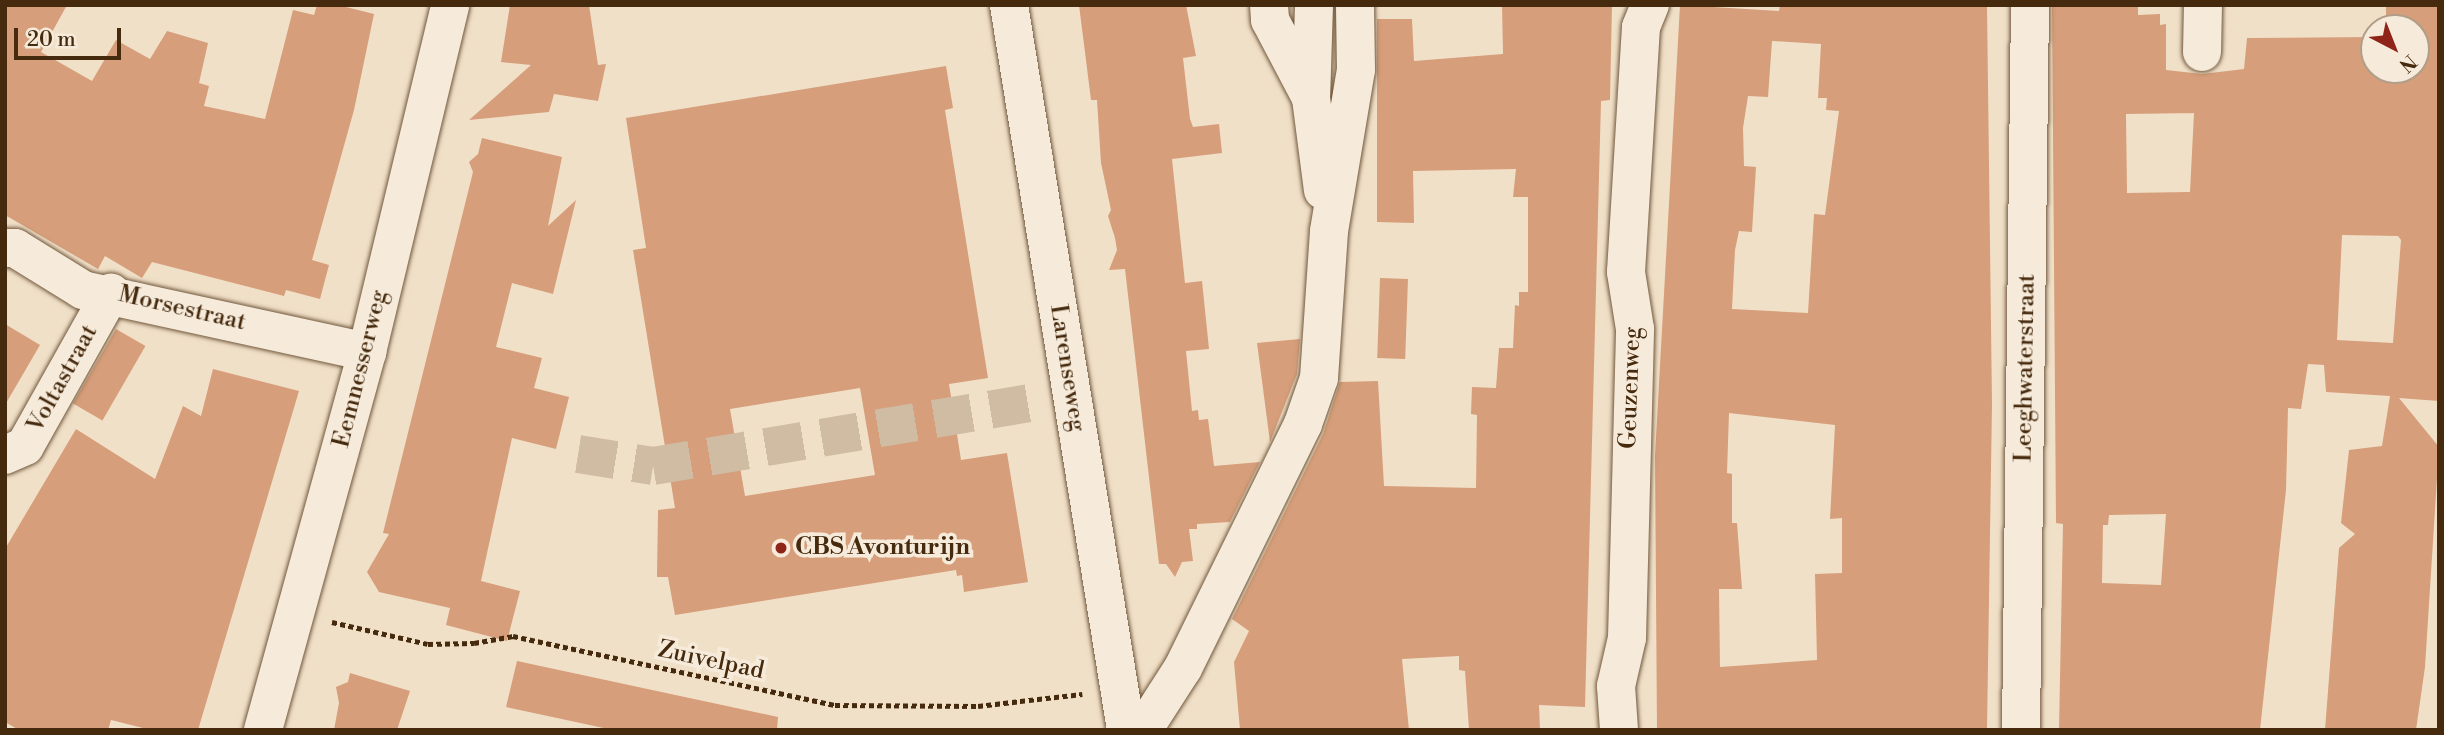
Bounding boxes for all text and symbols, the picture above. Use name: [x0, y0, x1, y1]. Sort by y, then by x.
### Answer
scale bar: [18, 14, 124, 58]
north arrow: [2360, 14, 2430, 84]
text: 20 m: [27, 27, 76, 53]
text: N: [2394, 49, 2421, 77]
street label: Leeghwaterstraat: [2010, 273, 2042, 463]
street label: Morsestraat: [115, 280, 249, 338]
street label: Eemnesserweg: [327, 287, 395, 451]
street label: Larenseweg: [1043, 302, 1091, 434]
street label: Voltastraat: [22, 320, 104, 438]
street label: Geuzenweg: [1614, 326, 1648, 450]
place label: CBS Avonturijn: [795, 534, 970, 562]
marker: CBS Avonturijn: [773, 540, 789, 556]
street label: Zuivelpad: [655, 636, 767, 686]

